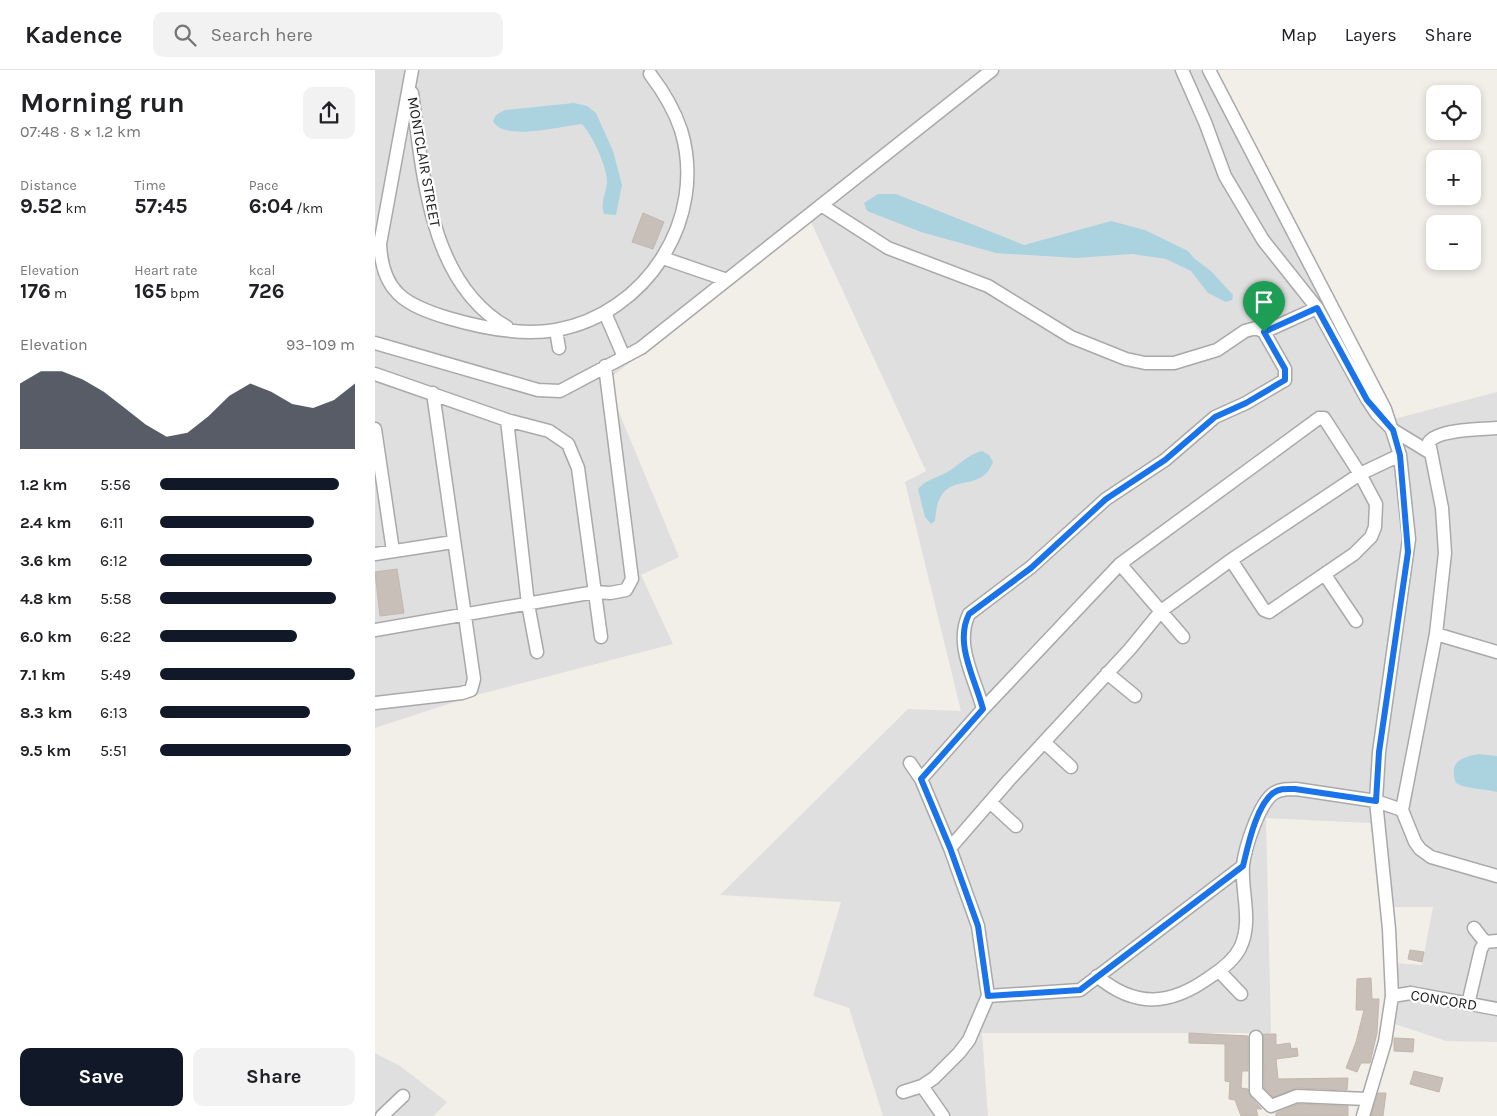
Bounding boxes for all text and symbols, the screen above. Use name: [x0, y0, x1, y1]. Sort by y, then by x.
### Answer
search box: [153, 12, 503, 57]
text: Kadence: [25, 21, 123, 49]
icon: search: [171, 21, 199, 49]
text: Search here: [211, 24, 313, 46]
text: Map: [1281, 24, 1317, 46]
text: Layers: [1345, 24, 1397, 46]
text: Share: [1425, 24, 1472, 46]
map controls: [1426, 85, 1481, 270]
button: locate: [1426, 85, 1481, 140]
text: Morning run: [20, 86, 185, 119]
button: share: [303, 87, 355, 139]
street label: MONTCLAIR STREET: [404, 95, 444, 229]
text: 07:48 · 8 × 1.2 km: [20, 122, 141, 141]
button: +: [1426, 150, 1481, 205]
text: Distance: [20, 177, 77, 194]
text: Time: [134, 177, 166, 194]
text: Pace: [249, 177, 279, 194]
text: 9.52: [20, 194, 62, 218]
text: 57:45: [134, 194, 187, 218]
text: 6:04: [249, 194, 293, 218]
text: km: [62, 200, 87, 217]
text: /km: [293, 200, 323, 217]
button: −: [1426, 215, 1481, 270]
text: Elevation: [20, 262, 79, 279]
text: Heart rate: [134, 262, 197, 279]
text: kcal: [249, 262, 275, 279]
text: 176: [20, 279, 51, 303]
text: 165: [134, 279, 167, 303]
text: 726: [249, 279, 285, 303]
pin: [1243, 281, 1285, 332]
text: m: [51, 285, 67, 302]
text: bpm: [167, 285, 200, 302]
icon: arrive: [1250, 288, 1278, 316]
text: Elevation: [20, 335, 88, 354]
text: 93–109 m: [286, 335, 355, 354]
text: 1.2 km: [20, 475, 68, 494]
text: 5:56: [100, 475, 131, 494]
text: 2.4 km: [20, 513, 71, 532]
text: 6:11: [100, 513, 123, 532]
text: 3.6 km: [20, 551, 72, 570]
text: 6:12: [100, 551, 127, 570]
text: 4.8 km: [20, 589, 72, 608]
text: 5:58: [100, 589, 132, 608]
text: 6.0 km: [20, 627, 72, 646]
text: 6:22: [100, 627, 131, 646]
text: 7.1 km: [20, 665, 66, 684]
text: 5:49: [100, 665, 131, 684]
text: 8.3 km: [20, 703, 72, 722]
text: 6:13: [100, 703, 128, 722]
text: 9.5 km: [20, 741, 71, 760]
text: 5:51: [100, 741, 127, 760]
street label: CONCORD: [1409, 986, 1479, 1014]
button: Save: [20, 1048, 183, 1106]
button: Share: [193, 1048, 355, 1106]

